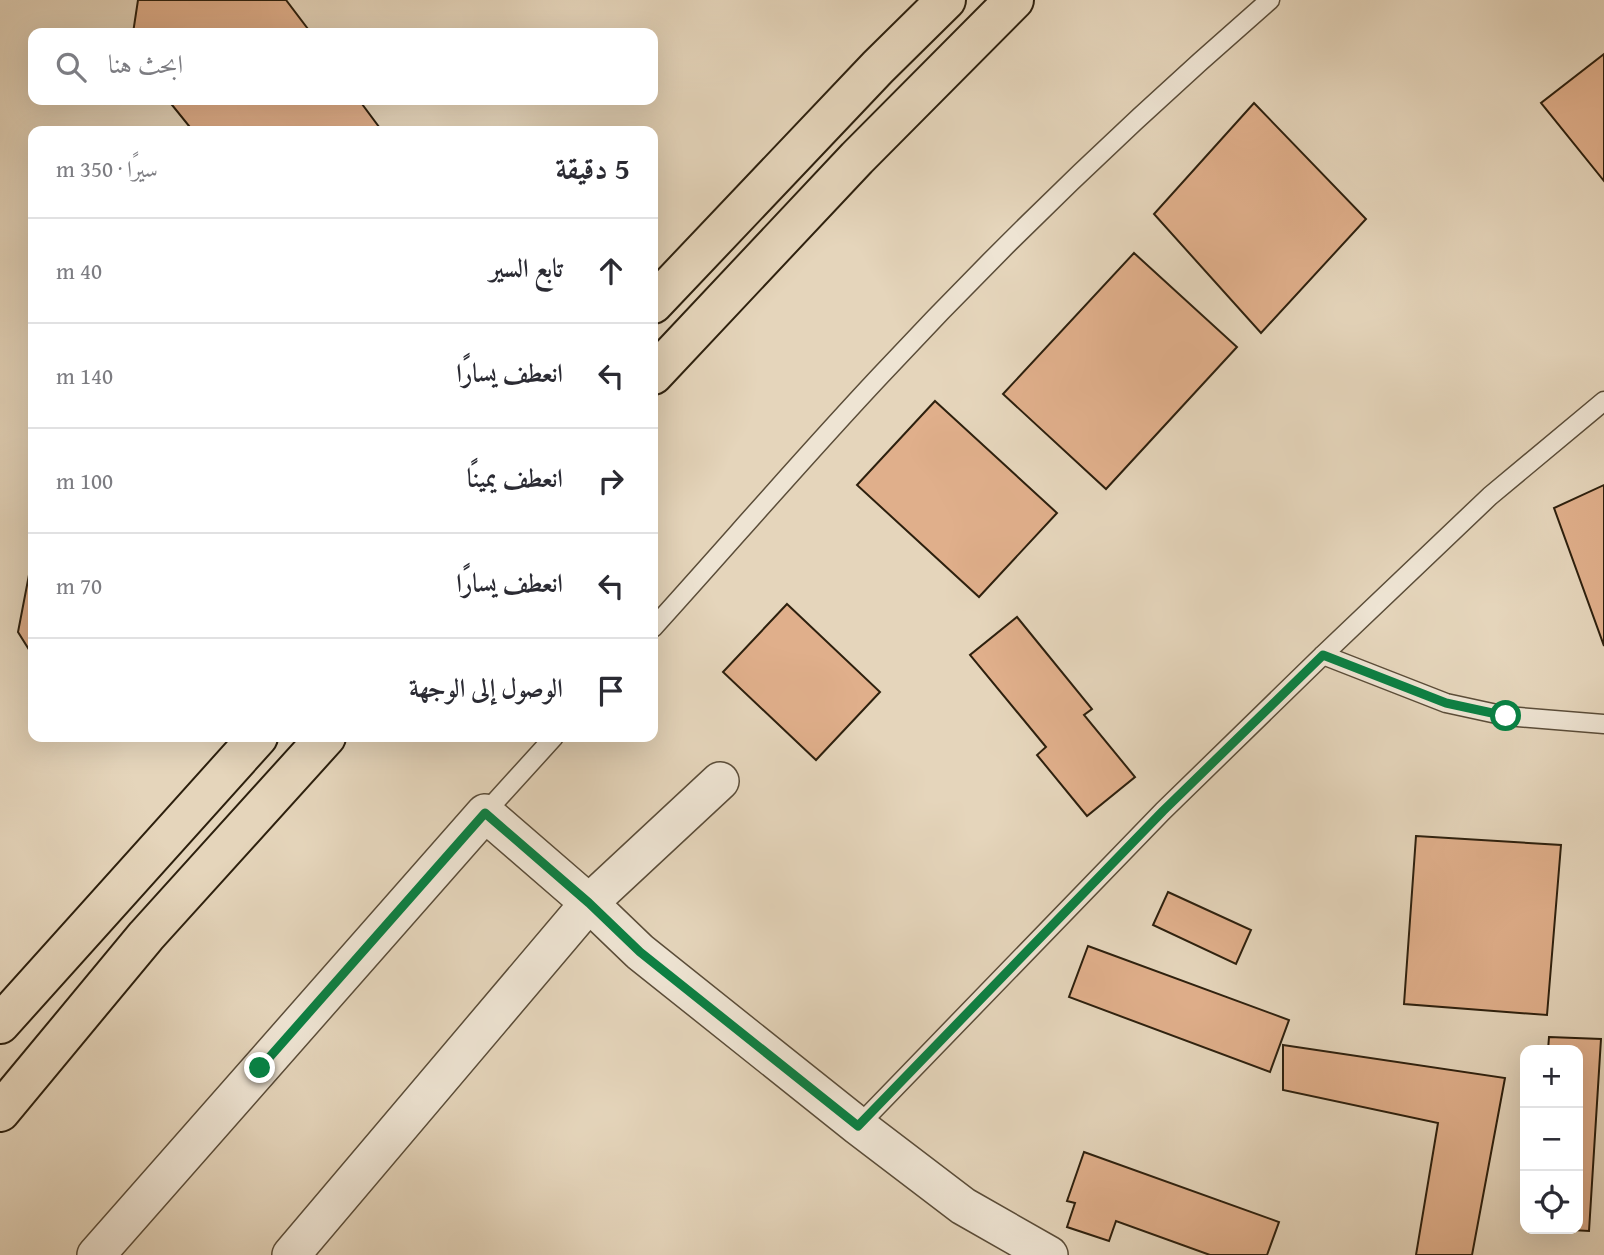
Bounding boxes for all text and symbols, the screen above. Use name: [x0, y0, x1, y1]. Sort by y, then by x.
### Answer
search box: [28, 28, 658, 105]
text: ابحث هنا: [108, 44, 183, 83]
icon: search: [52, 48, 90, 86]
text: 5 دقيقة: [555, 146, 630, 190]
text: سيرًا · 350 m: [56, 152, 158, 185]
text: تابع السير: [489, 248, 563, 287]
icon: ahead: [592, 252, 630, 290]
text: 40 m: [56, 254, 102, 287]
text: انعطف يسارًا: [456, 353, 563, 392]
icon: left: [592, 357, 630, 395]
text: 140 m: [56, 359, 113, 392]
text: انعطف يمينًا: [467, 458, 563, 497]
icon: right: [592, 462, 630, 500]
text: 100 m: [56, 464, 113, 497]
text: انعطف يسارًا: [456, 563, 563, 602]
icon: left: [592, 567, 630, 605]
text: 70 m: [56, 569, 102, 602]
text: الوصول إلى الوجهة: [409, 668, 563, 707]
icon: arrive: [592, 672, 630, 710]
route start: [1490, 700, 1521, 731]
map controls: [1520, 1045, 1583, 1234]
button: +: [1520, 1045, 1583, 1108]
route end: [244, 1052, 275, 1083]
button: −: [1520, 1108, 1583, 1171]
button: locate: [1520, 1171, 1583, 1234]

